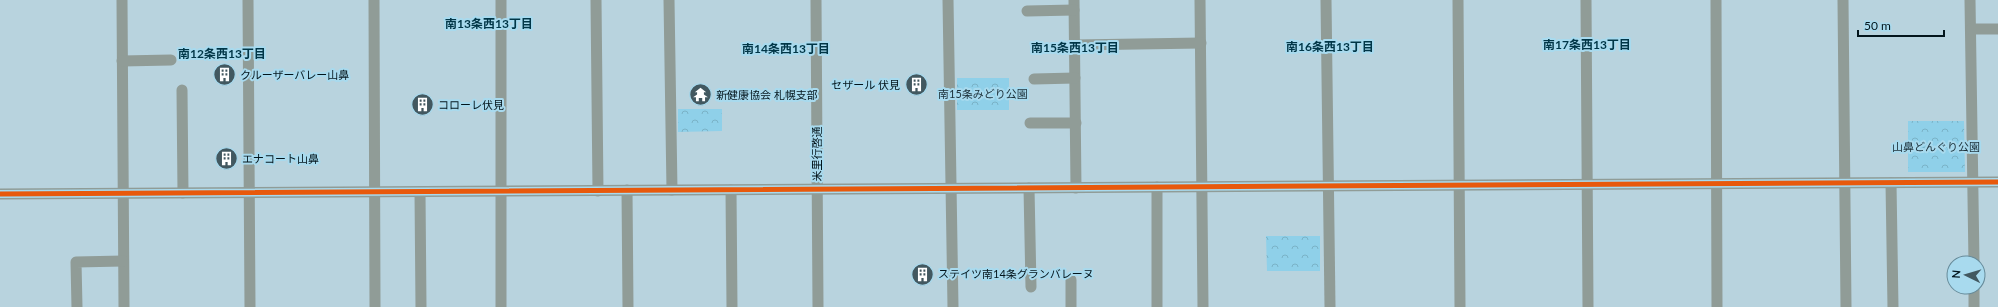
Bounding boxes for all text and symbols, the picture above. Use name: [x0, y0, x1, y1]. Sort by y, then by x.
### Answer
scale bar: [1858, 12, 1944, 38]
district label: 南13条西13丁目: [445, 16, 533, 31]
text: 50 m: [1864, 18, 1891, 33]
district label: 南17条西13丁目: [1543, 37, 1631, 52]
district label: 南16条西13丁目: [1286, 39, 1374, 54]
district label: 南15条西13丁目: [1031, 40, 1119, 55]
district label: 南14条西13丁目: [742, 41, 830, 56]
district label: 南12条西13丁目: [178, 46, 266, 61]
building icon: クルーザーバレー山鼻: [211, 62, 237, 88]
place label: クルーザーバレー山鼻: [240, 68, 349, 81]
building icon: セザール 伏見: [903, 72, 929, 98]
place label: セザール 伏見: [831, 78, 900, 91]
temple icon: 新健康協会 札幌支部: [688, 82, 714, 108]
park label: 南15条みどり公園: [938, 87, 1028, 100]
place label: 新健康協会 札幌支部: [716, 88, 818, 101]
building icon: コローレ伏見: [409, 92, 435, 118]
place label: コローレ伏見: [438, 98, 504, 111]
street label: 米里行啓通: [810, 127, 823, 182]
park label: 山鼻どんぐり公園: [1892, 140, 1980, 153]
building icon: エナコート山鼻: [214, 146, 240, 172]
place label: エナコート山鼻: [242, 152, 319, 165]
north arrow: [1946, 255, 1986, 295]
building icon: ステイツ南14条グランバレーヌ: [910, 261, 936, 287]
place label: ステイツ南14条グランバレーヌ: [938, 267, 1094, 280]
text: N: [1949, 269, 1962, 279]

